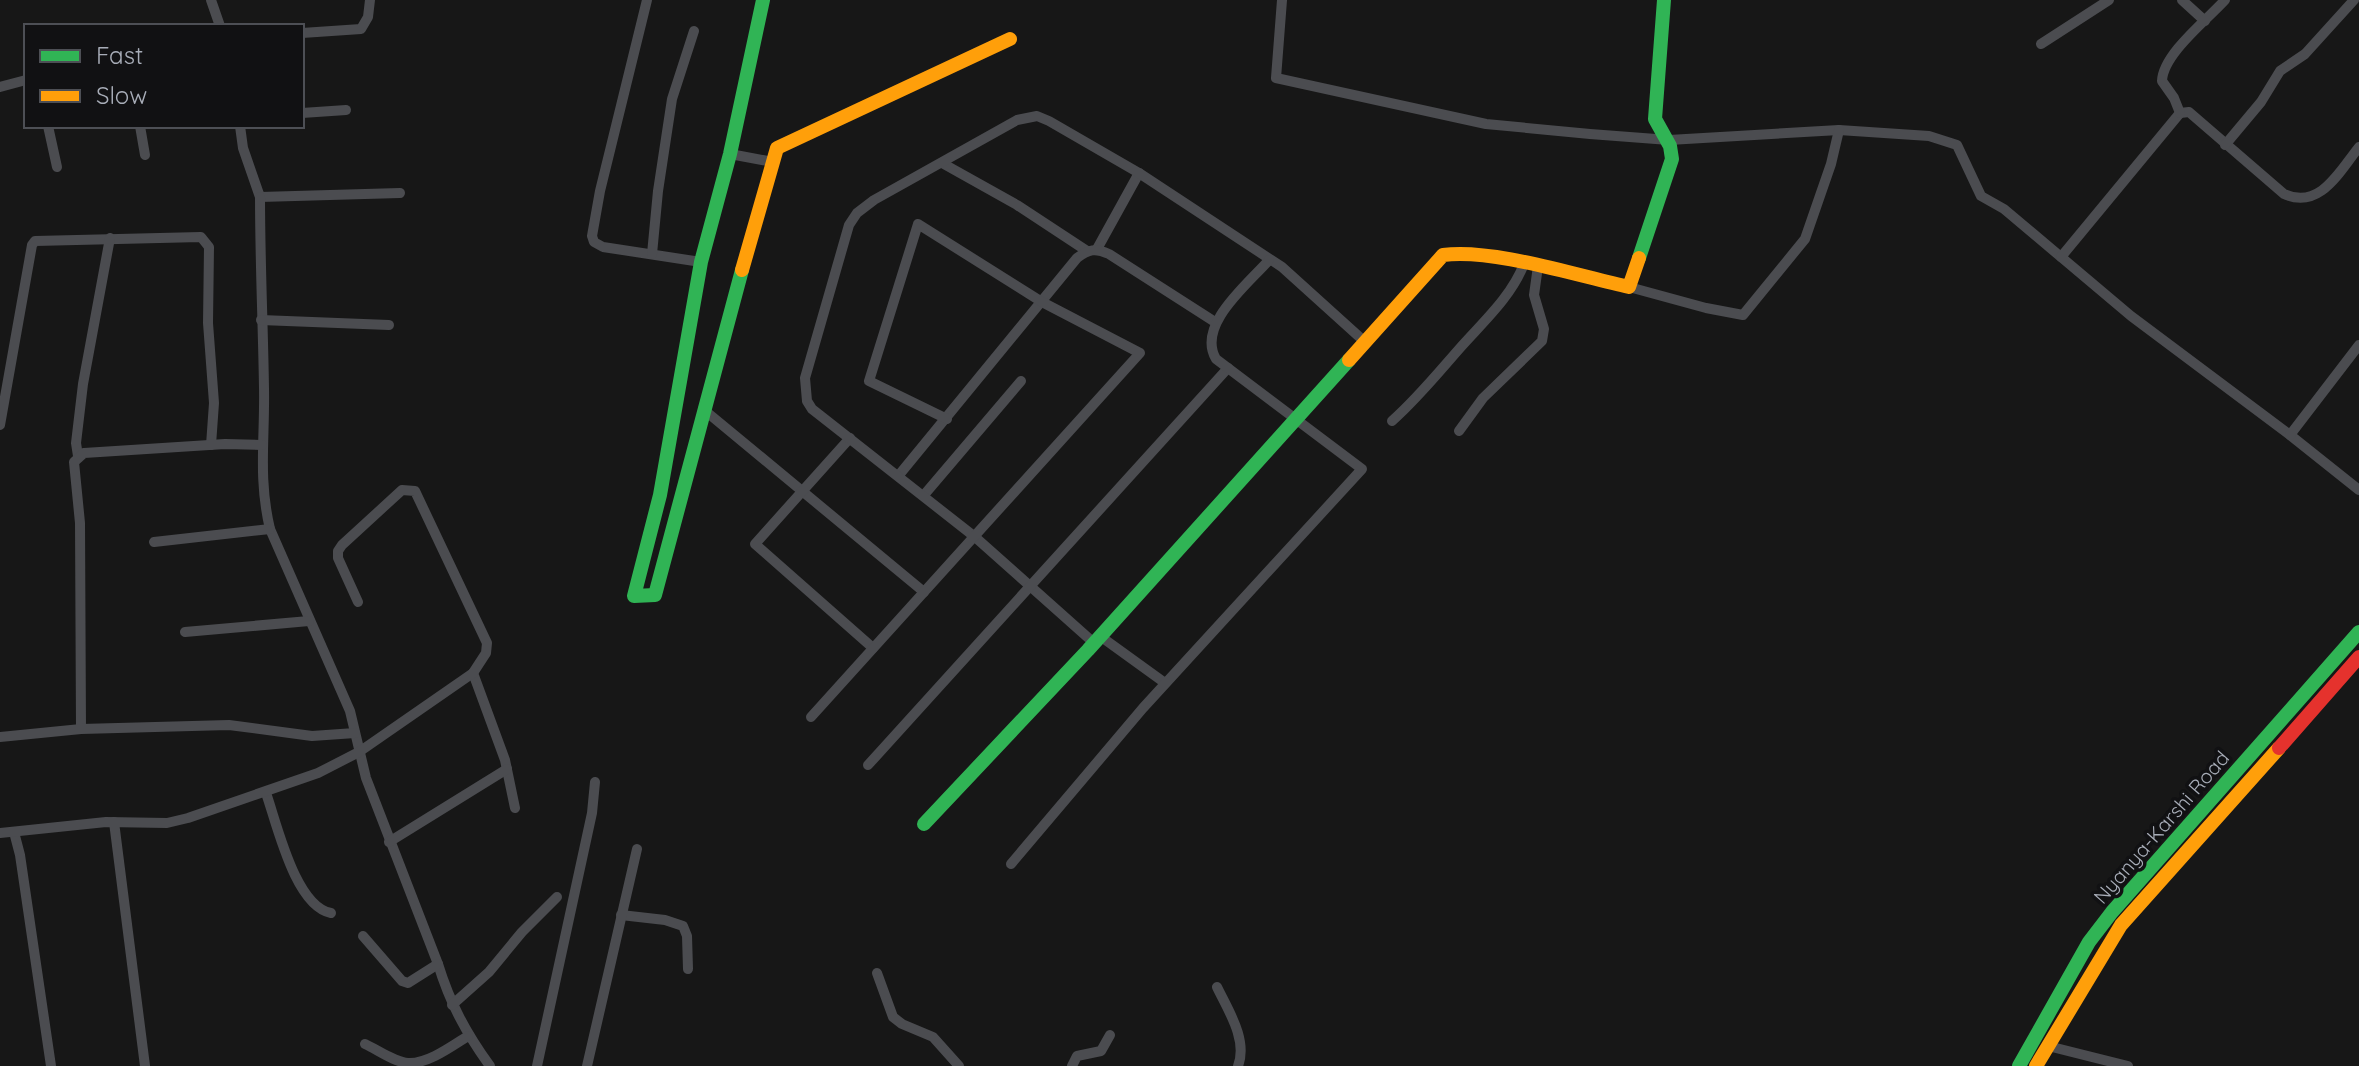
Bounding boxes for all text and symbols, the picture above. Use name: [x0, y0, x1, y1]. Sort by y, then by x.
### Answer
legend: [24, 24, 304, 128]
text: Fast: [96, 40, 143, 70]
text: Slow: [96, 80, 147, 110]
street label: Nyanya-Karshi Road: [2088, 746, 2234, 908]

